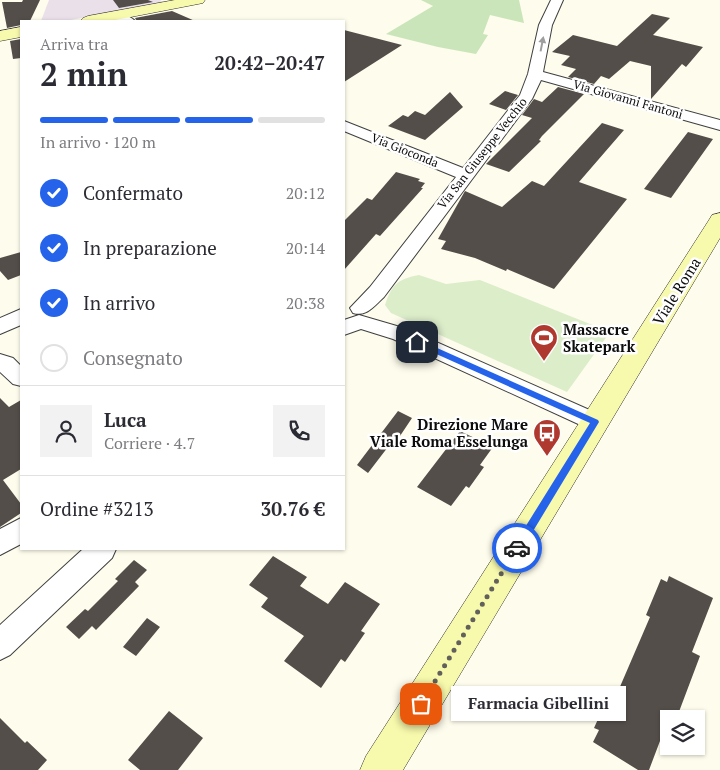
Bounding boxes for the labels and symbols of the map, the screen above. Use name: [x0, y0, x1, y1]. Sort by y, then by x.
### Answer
one-way arrow: [538, 37, 546, 52]
street label: Via Giovanni Fantoni: [571, 76, 685, 122]
street label: Via San Giuseppe Vecchio: [434, 94, 530, 212]
street label: Via Gioconda: [369, 130, 441, 170]
street label: Viale Roma: [647, 253, 705, 329]
place label: Massacre Skatepark: [563, 319, 635, 356]
pin: [396, 321, 438, 363]
sports icon: Massacre Skatepark: [529, 323, 559, 362]
place label: Direzione Mare Viale Roma Esselunga: [370, 414, 529, 451]
bus stop icon: Direzione Mare Viale Roma Esselunga: [532, 418, 562, 457]
courier: [492, 523, 542, 573]
pin: [400, 683, 442, 725]
callout: Farmacia Gibellini: [451, 686, 626, 722]

